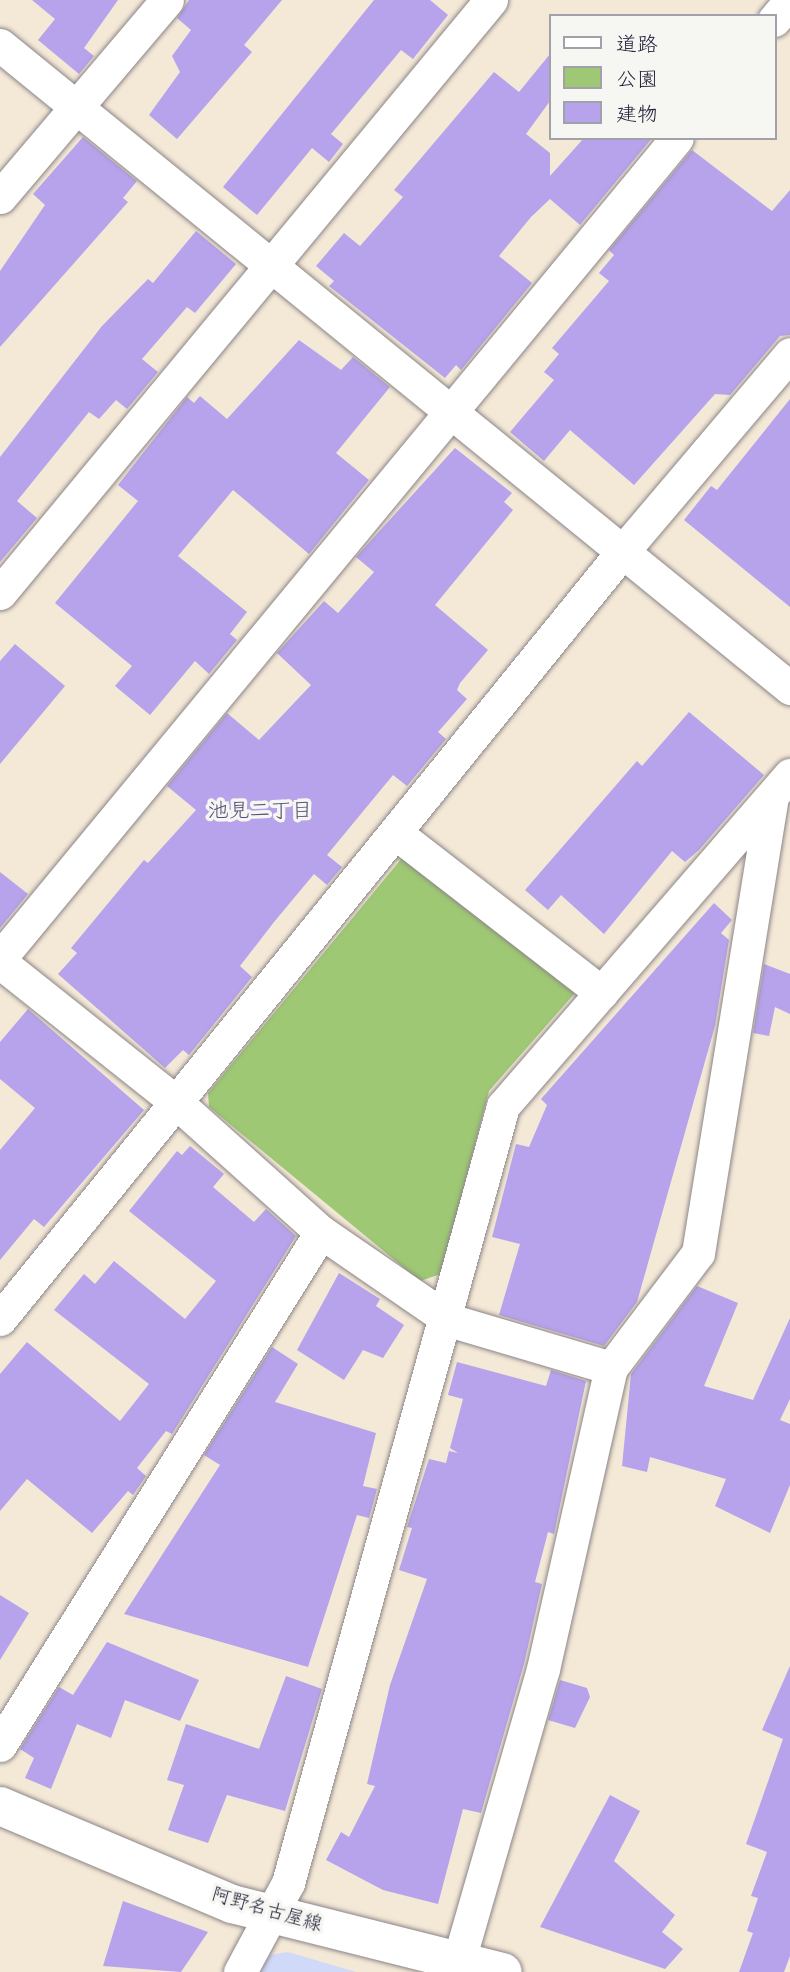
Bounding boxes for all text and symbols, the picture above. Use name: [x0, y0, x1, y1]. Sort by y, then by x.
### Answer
legend: [548, 14, 776, 140]
text: 道路: [616, 31, 658, 58]
text: 公園: [616, 66, 658, 93]
text: 建物: [616, 101, 658, 128]
district label: 池見二丁目: [208, 798, 312, 824]
street label: 阿野名古屋線: [209, 1883, 325, 1937]

